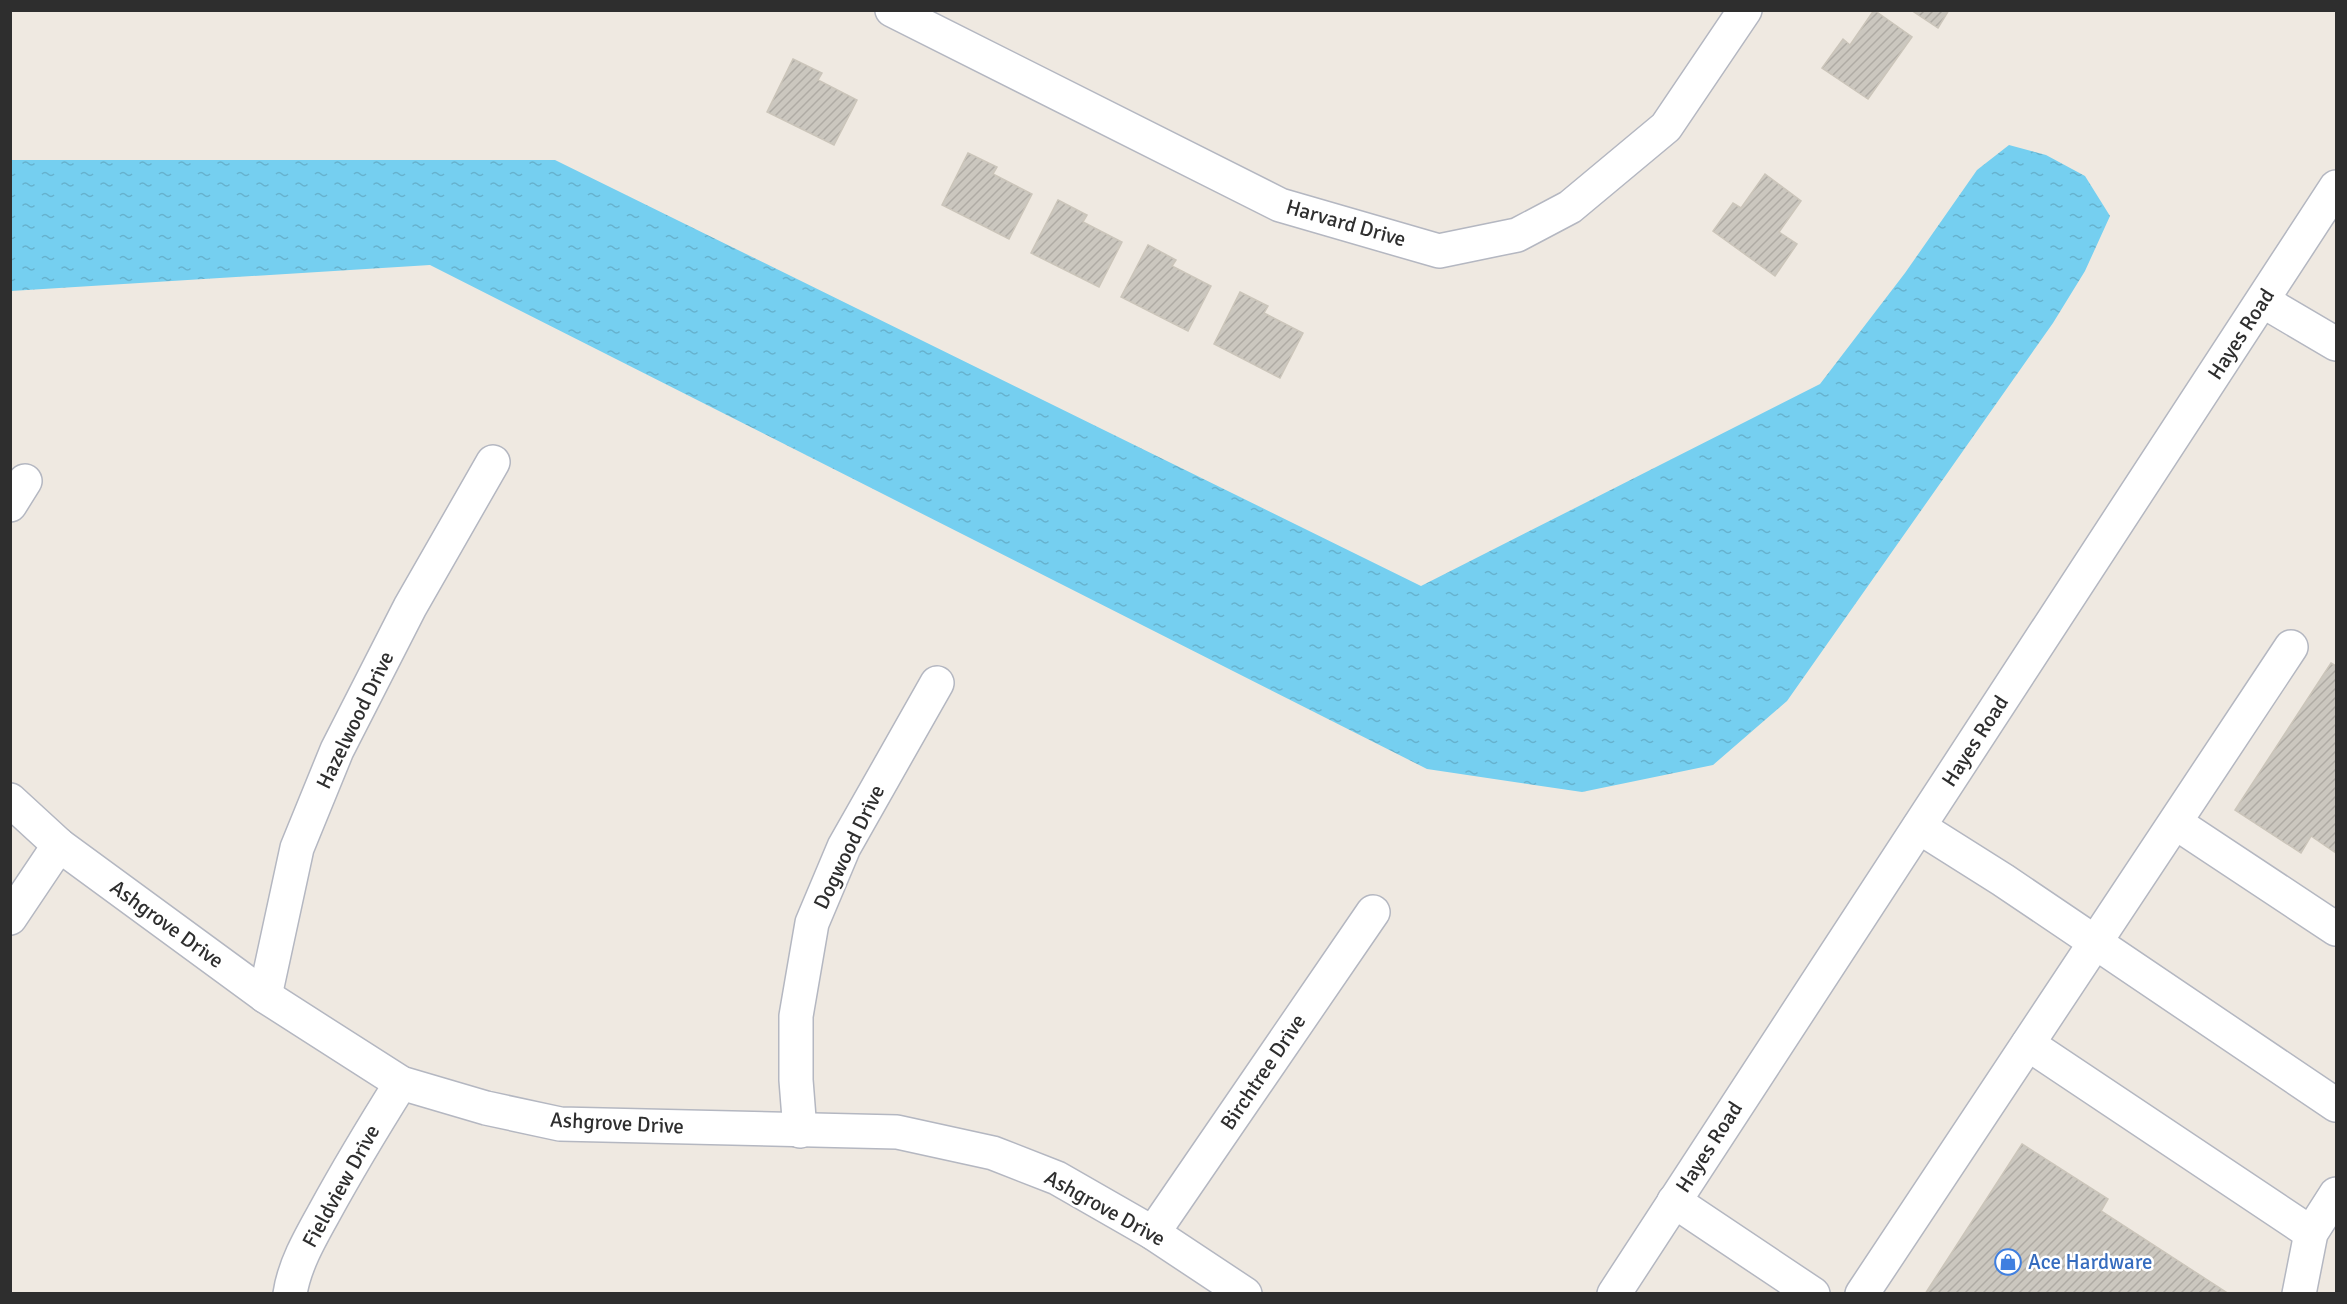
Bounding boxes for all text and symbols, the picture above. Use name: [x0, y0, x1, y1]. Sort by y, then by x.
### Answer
street label: Harvard Drive: [1283, 193, 1409, 253]
street label: Hayes Road: [2202, 284, 2280, 384]
street label: Hazelwood Drive: [310, 647, 400, 793]
street label: Hayes Road: [1936, 691, 2014, 791]
street label: Dogwood Drive: [808, 781, 890, 913]
street label: Ashgrove Drive: [105, 874, 229, 974]
street label: Birchtree Drive: [1215, 1009, 1311, 1135]
street label: Hayes Road: [1670, 1097, 1748, 1197]
street label: Ashgrove Drive: [549, 1107, 685, 1139]
street label: Fieldview Drive: [297, 1120, 385, 1252]
street label: Ashgrove Drive: [1040, 1164, 1170, 1252]
shop icon: Ace Hardware: [1993, 1247, 2023, 1277]
place label: Ace Hardware: [2028, 1249, 2153, 1275]

